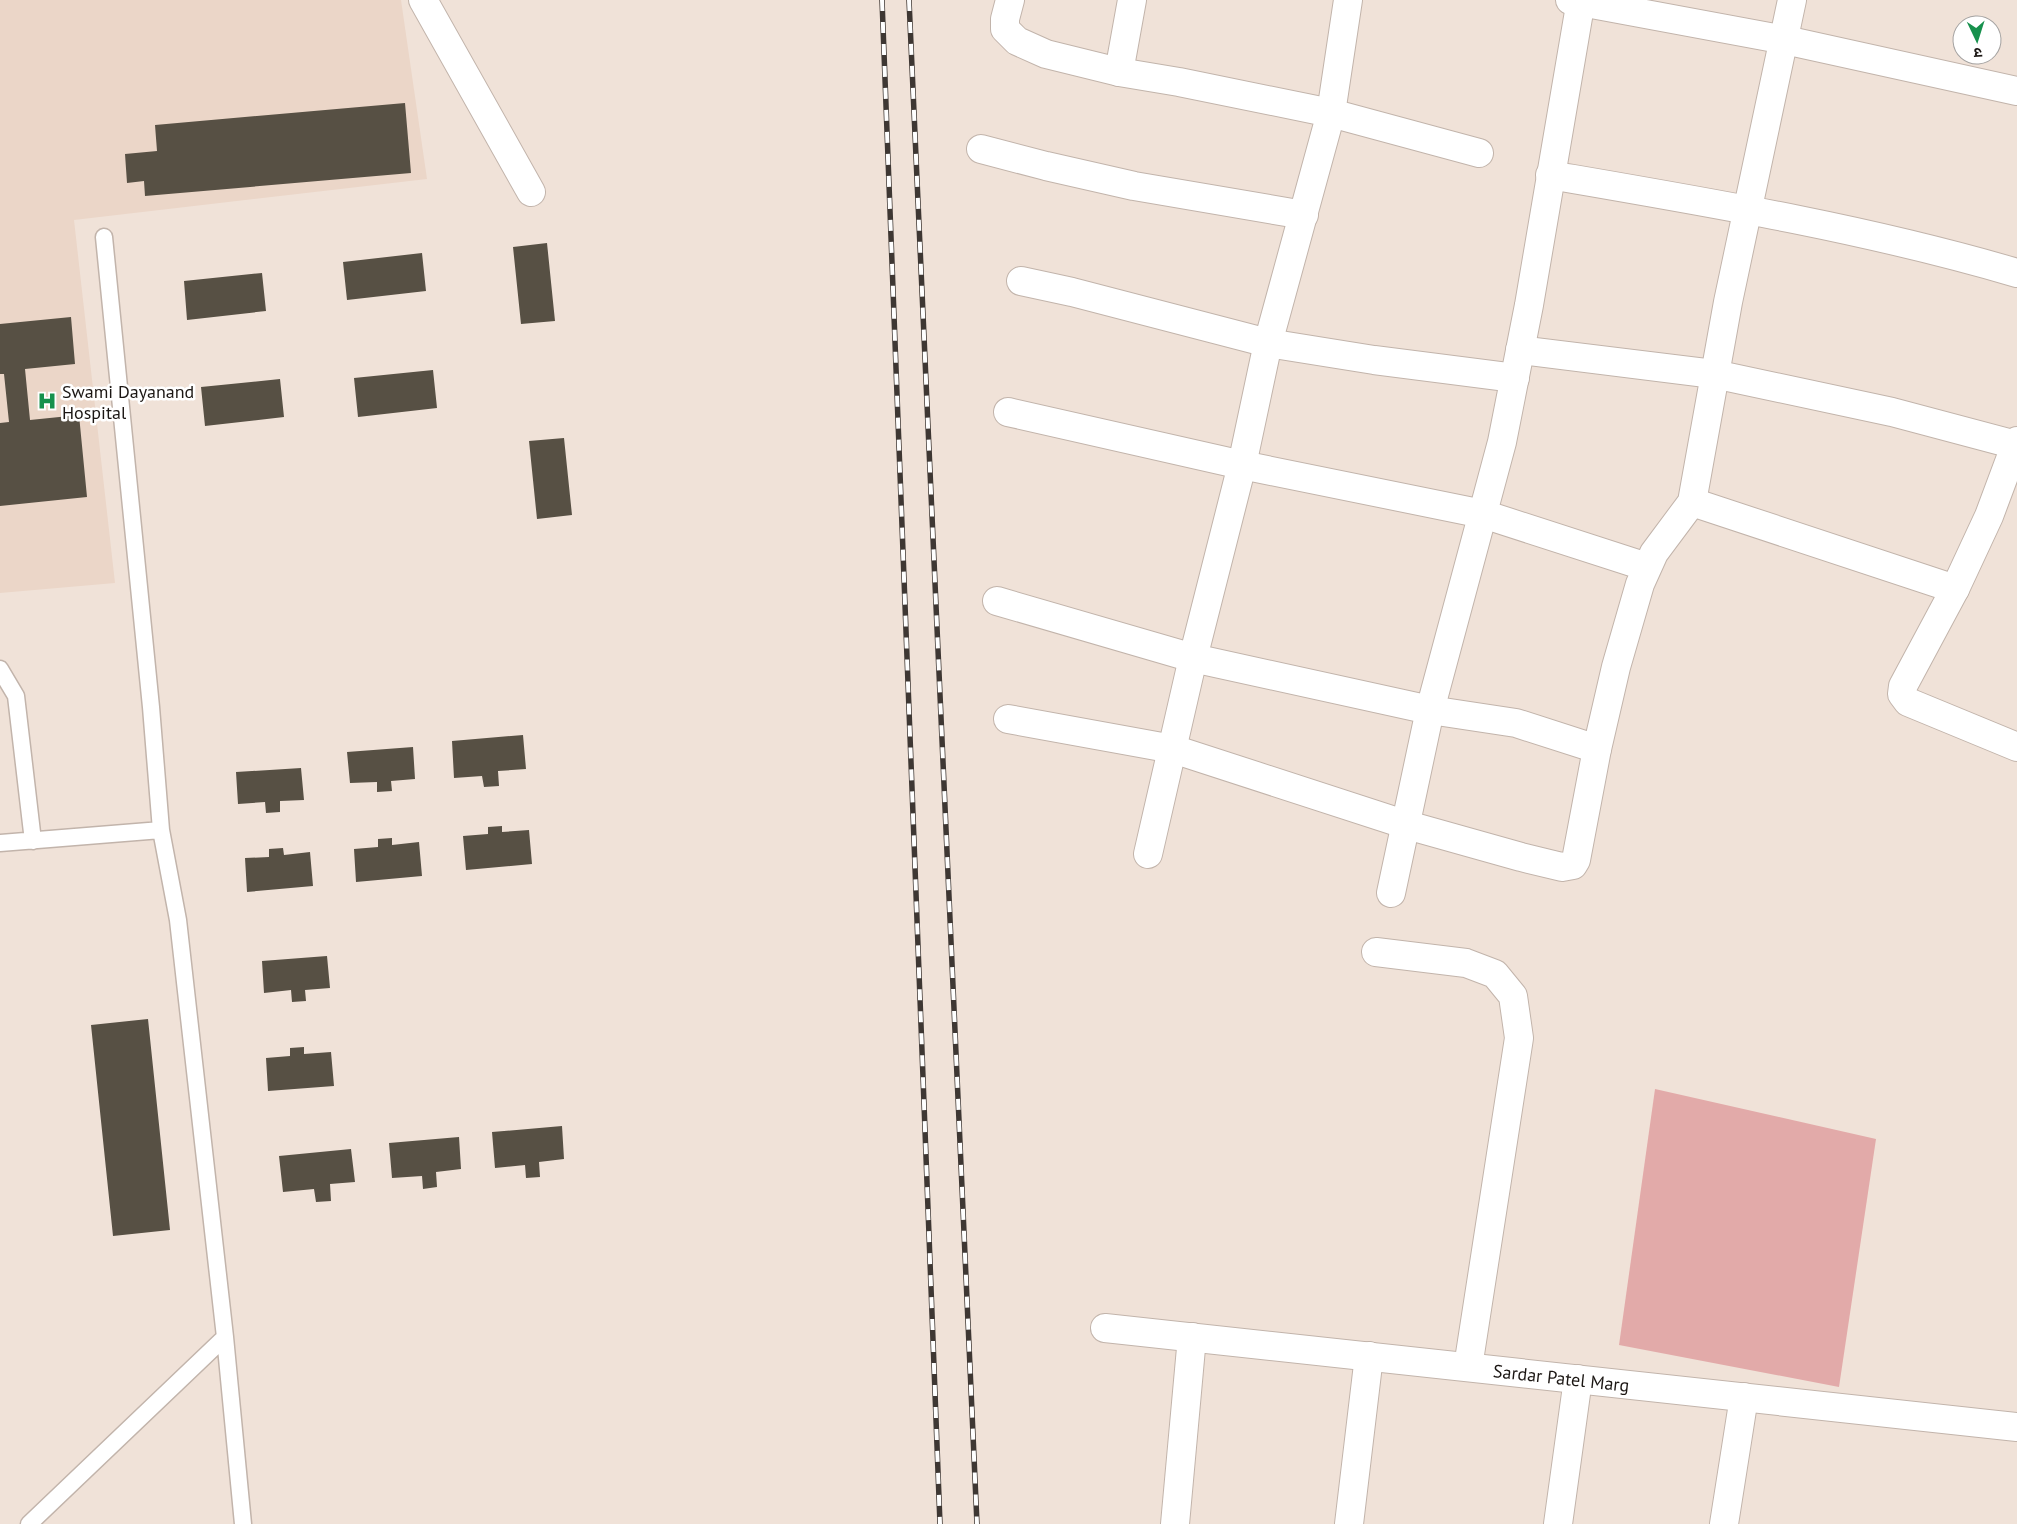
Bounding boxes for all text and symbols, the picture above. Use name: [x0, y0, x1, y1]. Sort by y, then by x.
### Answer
north arrow: [1952, 15, 2002, 65]
text: उ: [1972, 44, 1983, 62]
place label: Swami Dayanand Hospital: [62, 380, 194, 424]
hospital icon: Swami Dayanand Hospital: [36, 390, 58, 412]
street label: Sardar Patel Marg: [1492, 1359, 1631, 1396]

